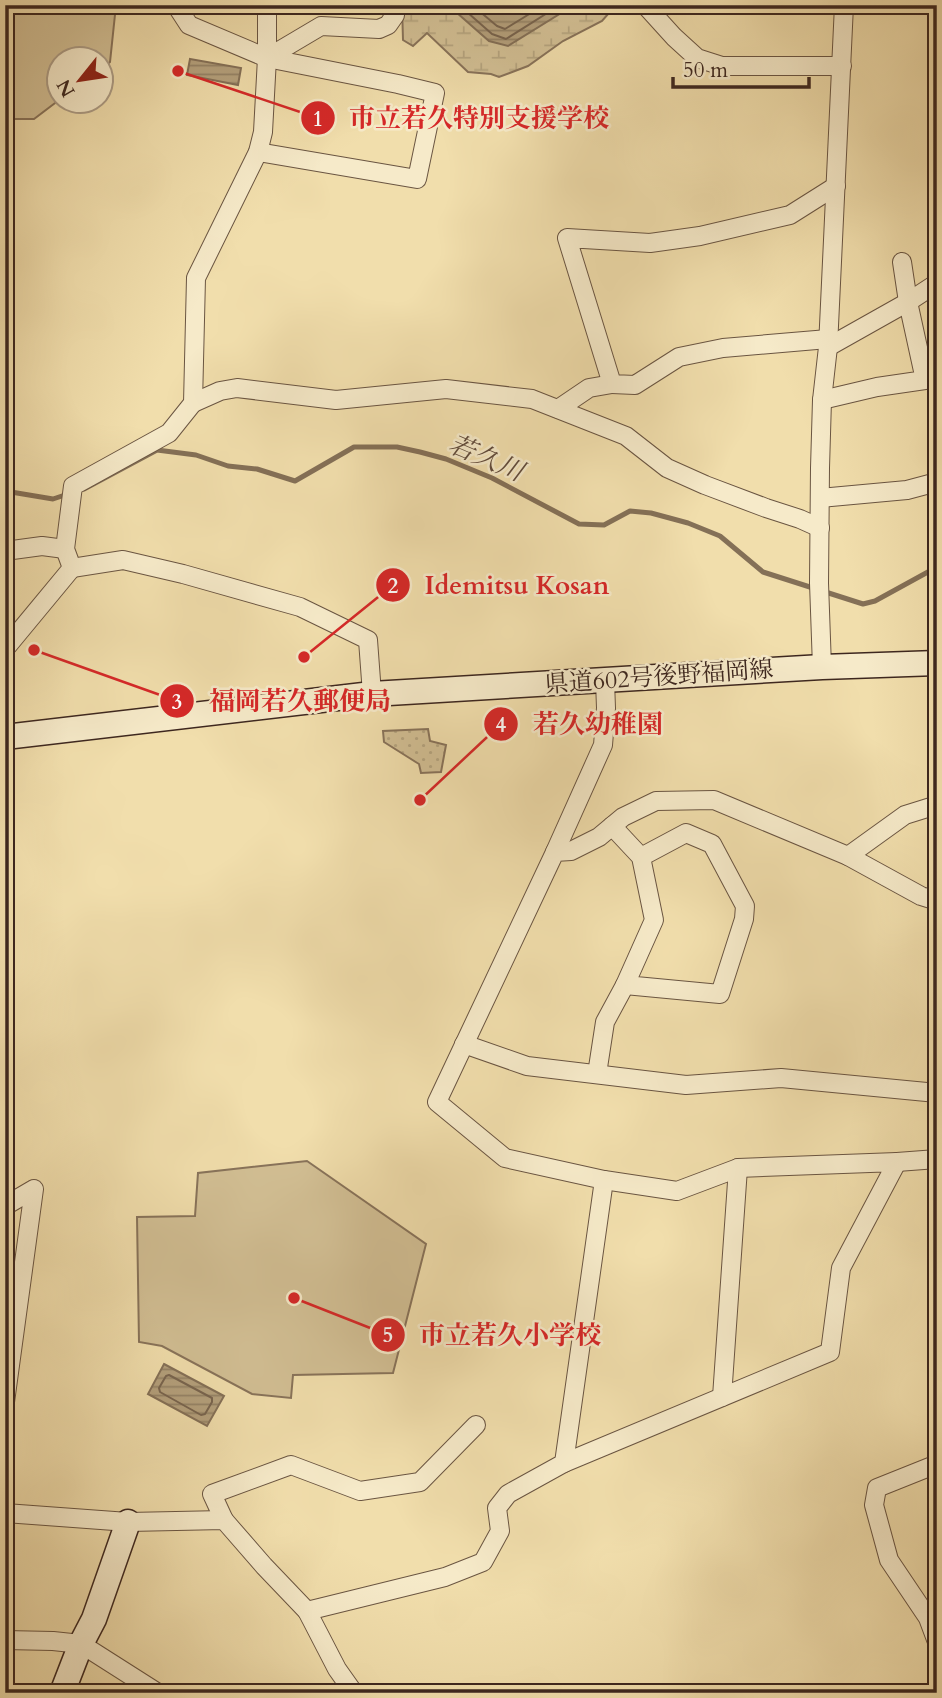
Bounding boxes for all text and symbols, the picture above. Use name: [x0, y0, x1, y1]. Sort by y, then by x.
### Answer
north arrow: [46, 46, 116, 116]
scale bar: [673, 46, 809, 90]
text: 50 m: [683, 56, 728, 85]
text: N: [51, 74, 82, 102]
callout: 市立若久特別支援学校: [300, 95, 623, 142]
text: 市立若久特別支援学校: [349, 101, 609, 136]
text: 1: [313, 105, 323, 134]
water label: 若久川: [443, 427, 531, 491]
callout: Idemitsu Kosan: [376, 562, 624, 609]
text: Idemitsu Kosan: [425, 568, 610, 603]
text: 2: [388, 572, 399, 601]
street label: 県道602号後野福岡線: [544, 653, 774, 701]
callout: 福岡若久郵便局: [160, 678, 405, 725]
text: 福岡若久郵便局: [209, 684, 391, 719]
text: 3: [172, 688, 182, 717]
callout: 若久幼稚園: [484, 701, 677, 748]
text: 若久幼稚園: [533, 707, 663, 742]
text: 4: [496, 711, 507, 740]
callout: 市立若久小学校: [370, 1311, 615, 1358]
text: 市立若久小学校: [419, 1318, 601, 1353]
text: 5: [383, 1321, 393, 1350]

